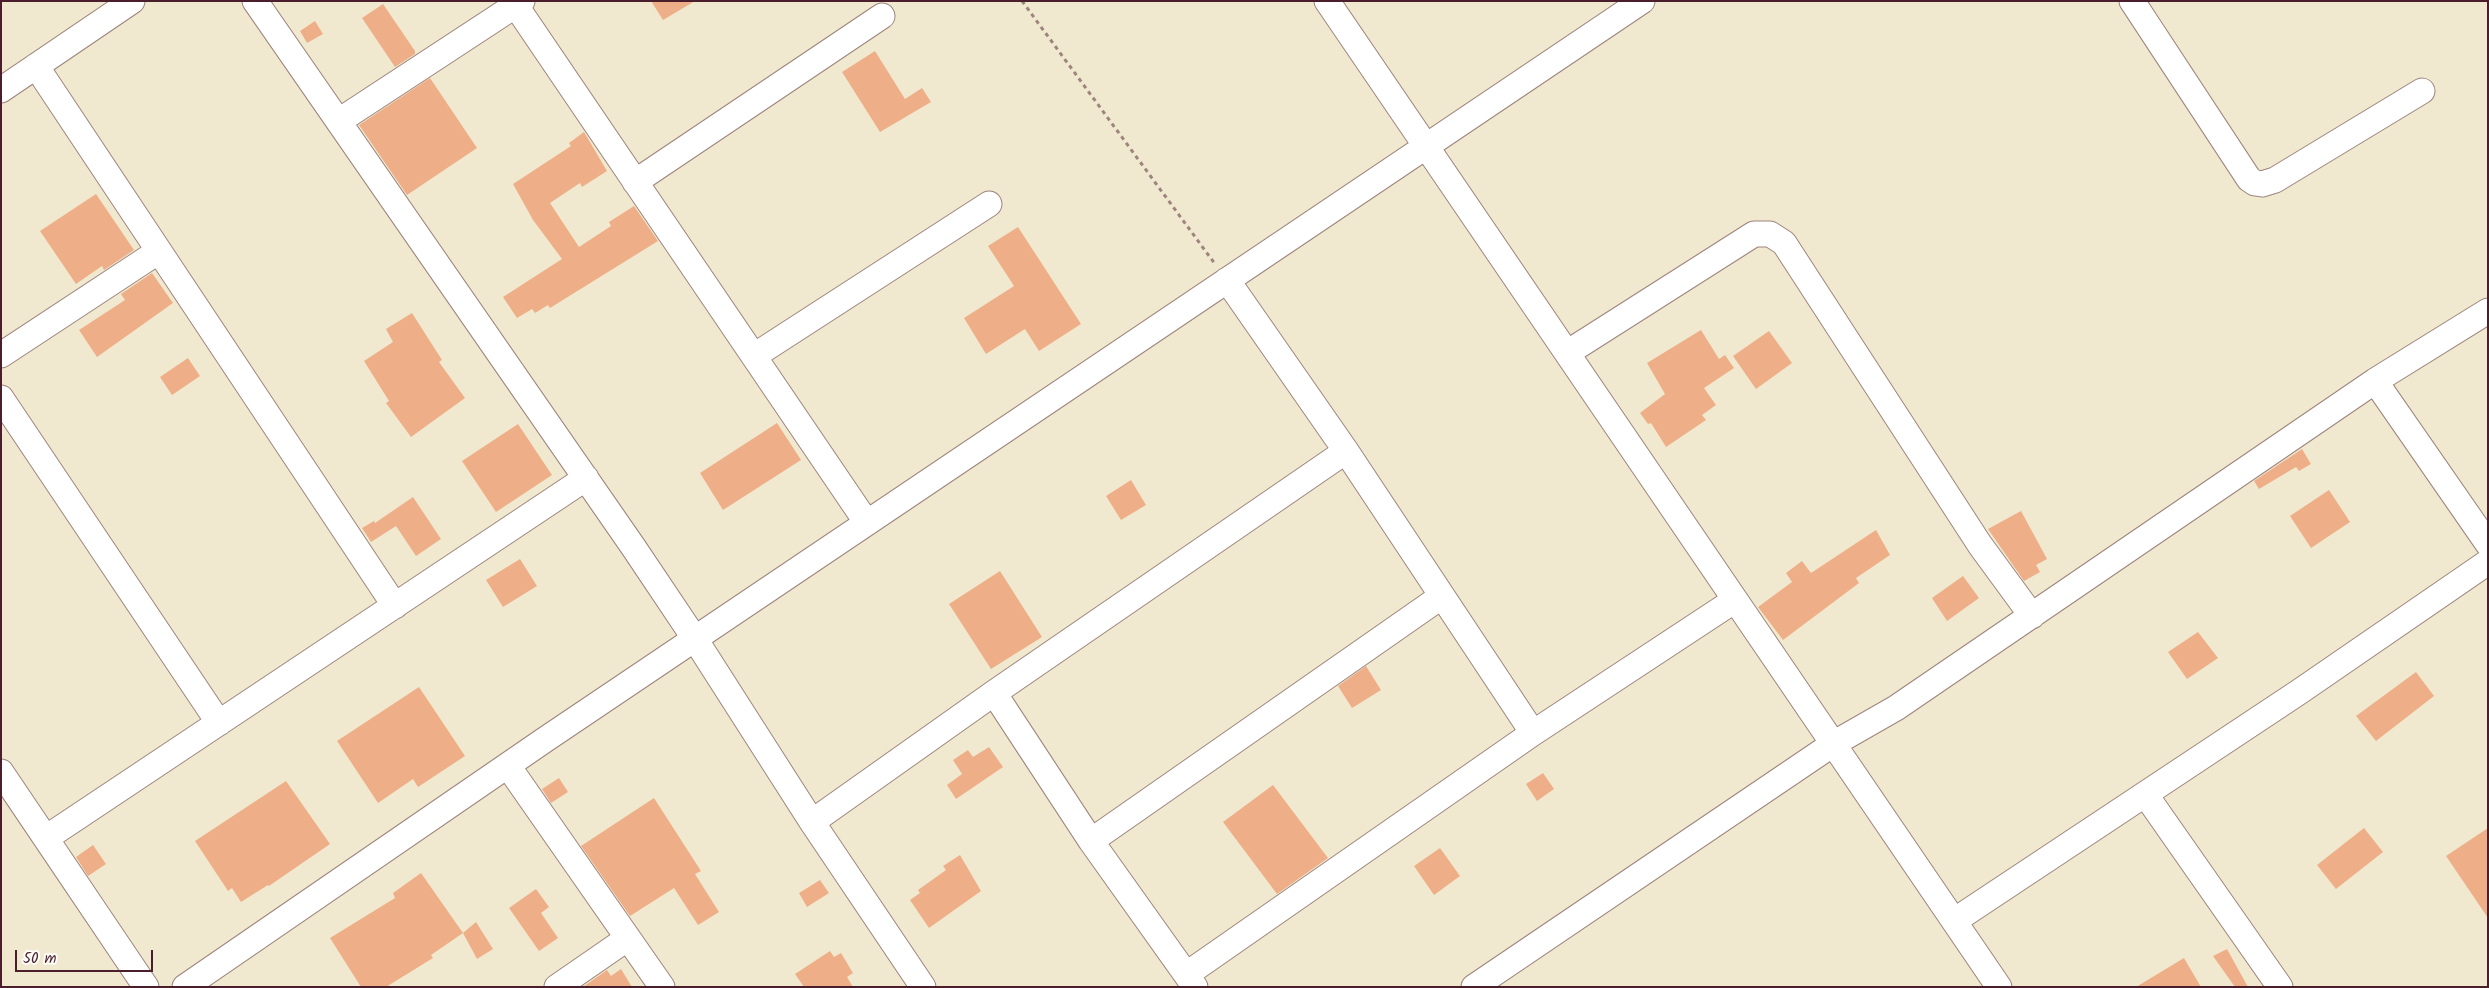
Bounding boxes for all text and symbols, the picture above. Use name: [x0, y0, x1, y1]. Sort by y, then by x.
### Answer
scale bar: [18, 940, 155, 972]
text: 50 m: [23, 947, 57, 971]

